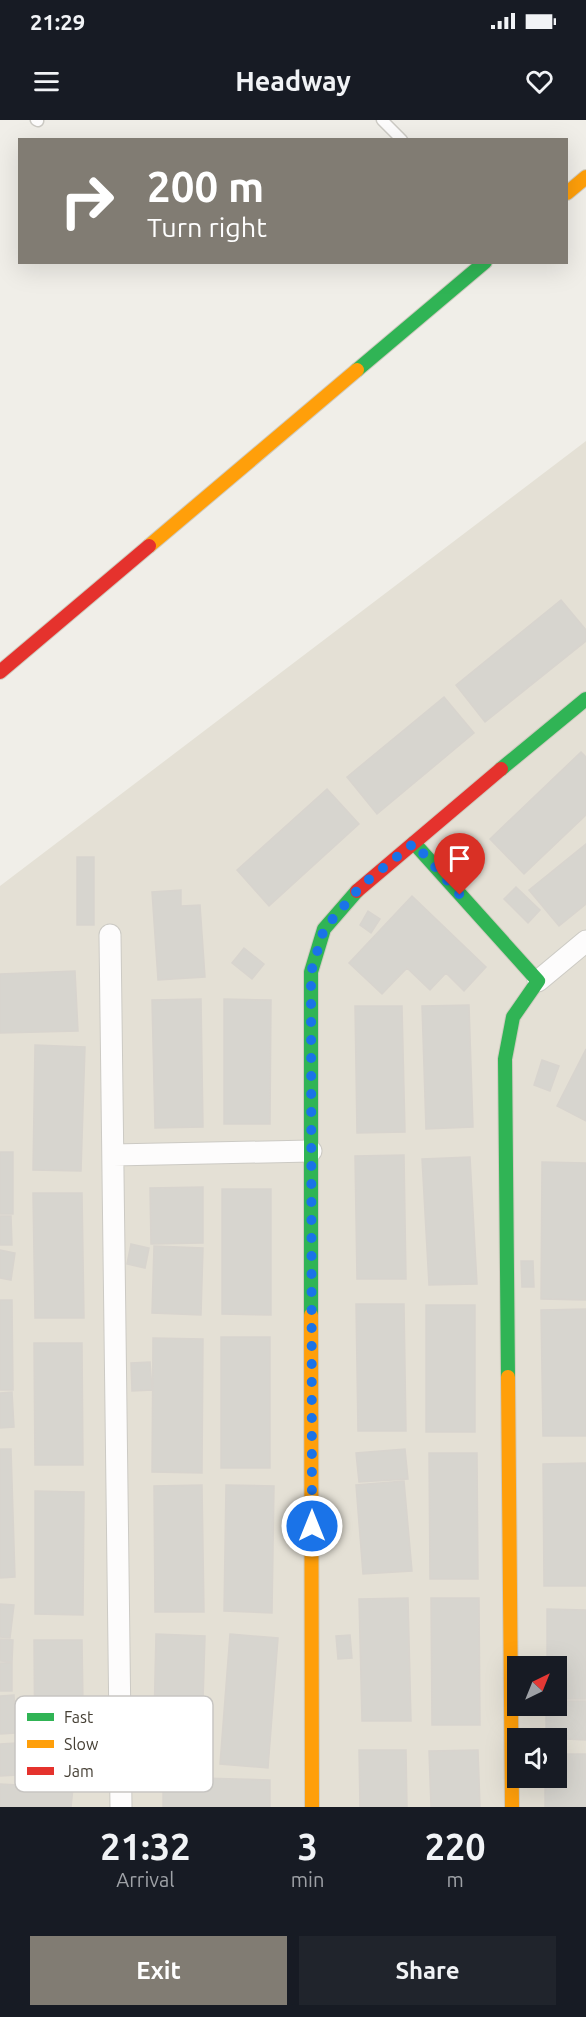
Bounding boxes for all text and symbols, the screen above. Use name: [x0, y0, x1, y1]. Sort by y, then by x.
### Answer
text: 21:29: [30, 9, 85, 34]
icon: menu: [30, 65, 63, 98]
icon: heart: [523, 65, 556, 98]
text: Headway: [235, 66, 351, 96]
icon: right: [48, 162, 126, 240]
text: 200 m: [147, 163, 264, 210]
text: Turn right: [147, 212, 267, 242]
pin: [434, 833, 485, 895]
icon: arrive: [443, 842, 476, 875]
position arrow: [280, 1494, 344, 1558]
north arrow: [507, 1656, 567, 1716]
map controls: [507, 1656, 567, 1788]
legend: [15, 1696, 213, 1792]
text: Fast: [64, 1708, 94, 1726]
button: sound: [507, 1728, 567, 1788]
text: Slow: [64, 1735, 99, 1753]
text: Jam: [64, 1762, 94, 1780]
text: 21:32: [100, 1826, 190, 1867]
text: 3: [297, 1826, 318, 1867]
text: 220: [425, 1826, 486, 1867]
text: Arrival: [116, 1868, 175, 1891]
text: min: [291, 1868, 324, 1891]
text: m: [447, 1868, 464, 1891]
button: Exit: [30, 1936, 287, 2005]
button: Share: [299, 1936, 556, 2005]

